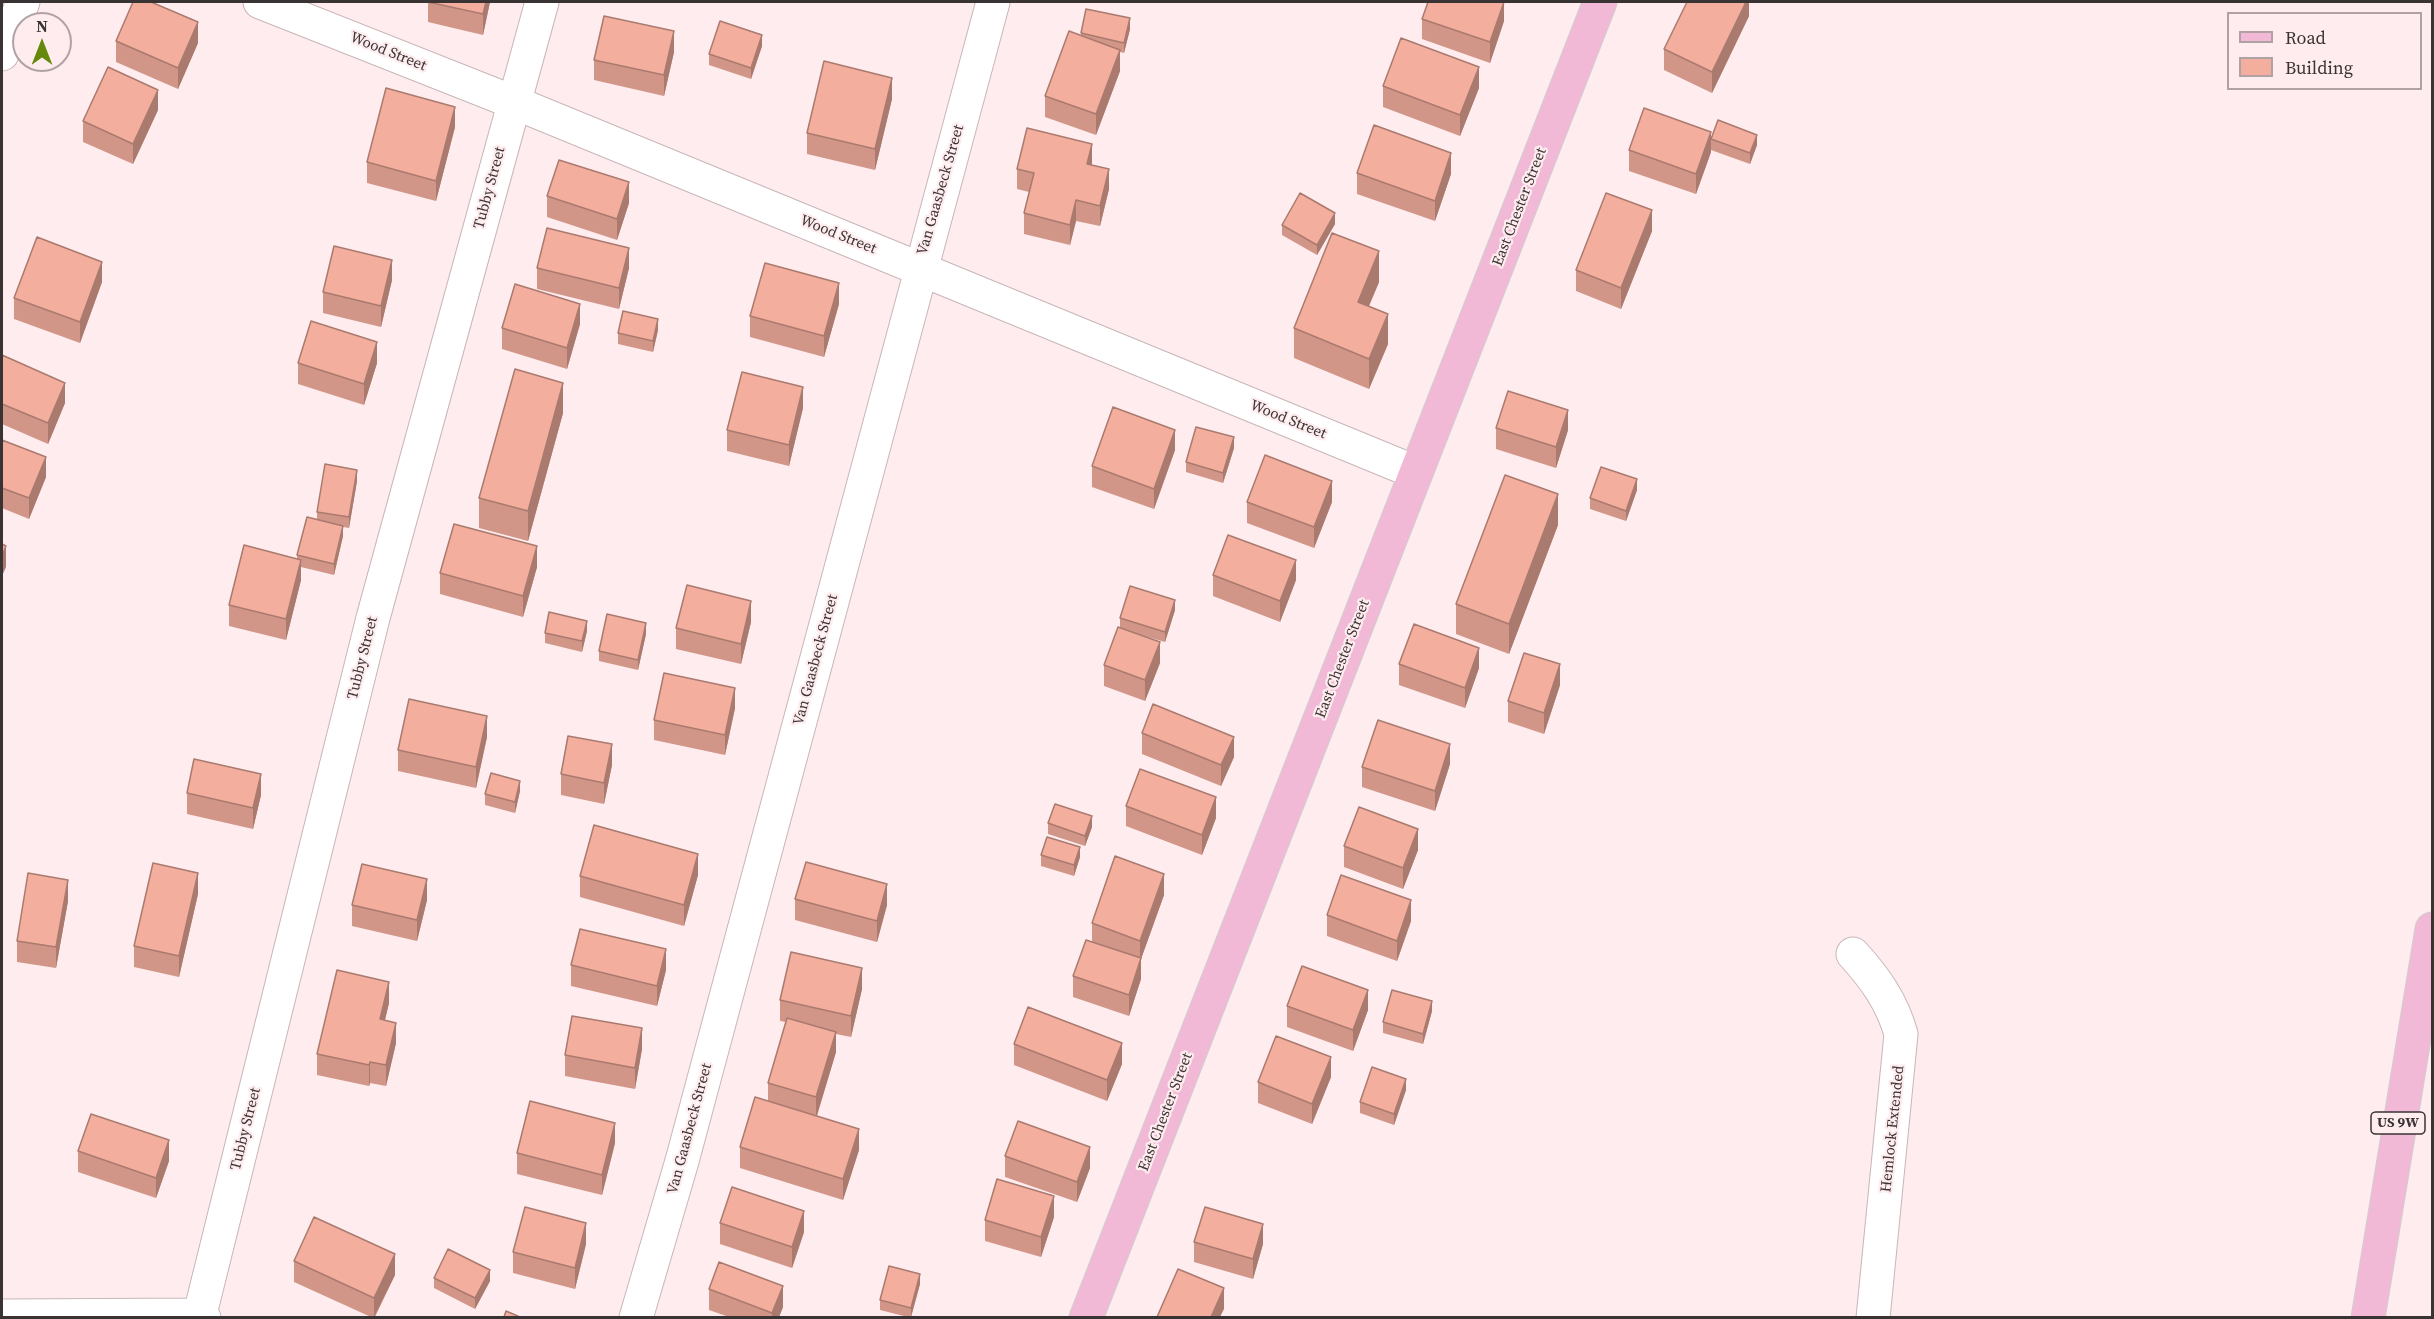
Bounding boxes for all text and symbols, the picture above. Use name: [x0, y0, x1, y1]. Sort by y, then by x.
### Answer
north arrow: [12, 12, 72, 72]
legend: [2227, 12, 2422, 90]
text: N: [36, 15, 48, 37]
text: Road: [2285, 25, 2326, 50]
street label: Wood Street: [347, 29, 429, 75]
text: Building: [2285, 55, 2353, 80]
street label: Van Gaasbeck Street: [914, 123, 968, 257]
street label: Tubby Street: [470, 145, 510, 231]
street label: East Chester Street: [1489, 145, 1551, 269]
street label: Wood Street: [797, 212, 879, 258]
street label: Wood Street: [1247, 397, 1329, 443]
street label: Van Gaasbeck Street: [790, 593, 842, 727]
street label: East Chester Street: [1312, 597, 1374, 721]
street label: Tubby Street: [344, 615, 382, 701]
street label: East Chester Street: [1135, 1050, 1197, 1174]
street label: Van Gaasbeck Street: [664, 1062, 716, 1196]
street label: Hemlock Extended: [1877, 1065, 1909, 1193]
street label: Tubby Street: [227, 1086, 265, 1172]
road number: US 9W: [2371, 1112, 2425, 1134]

